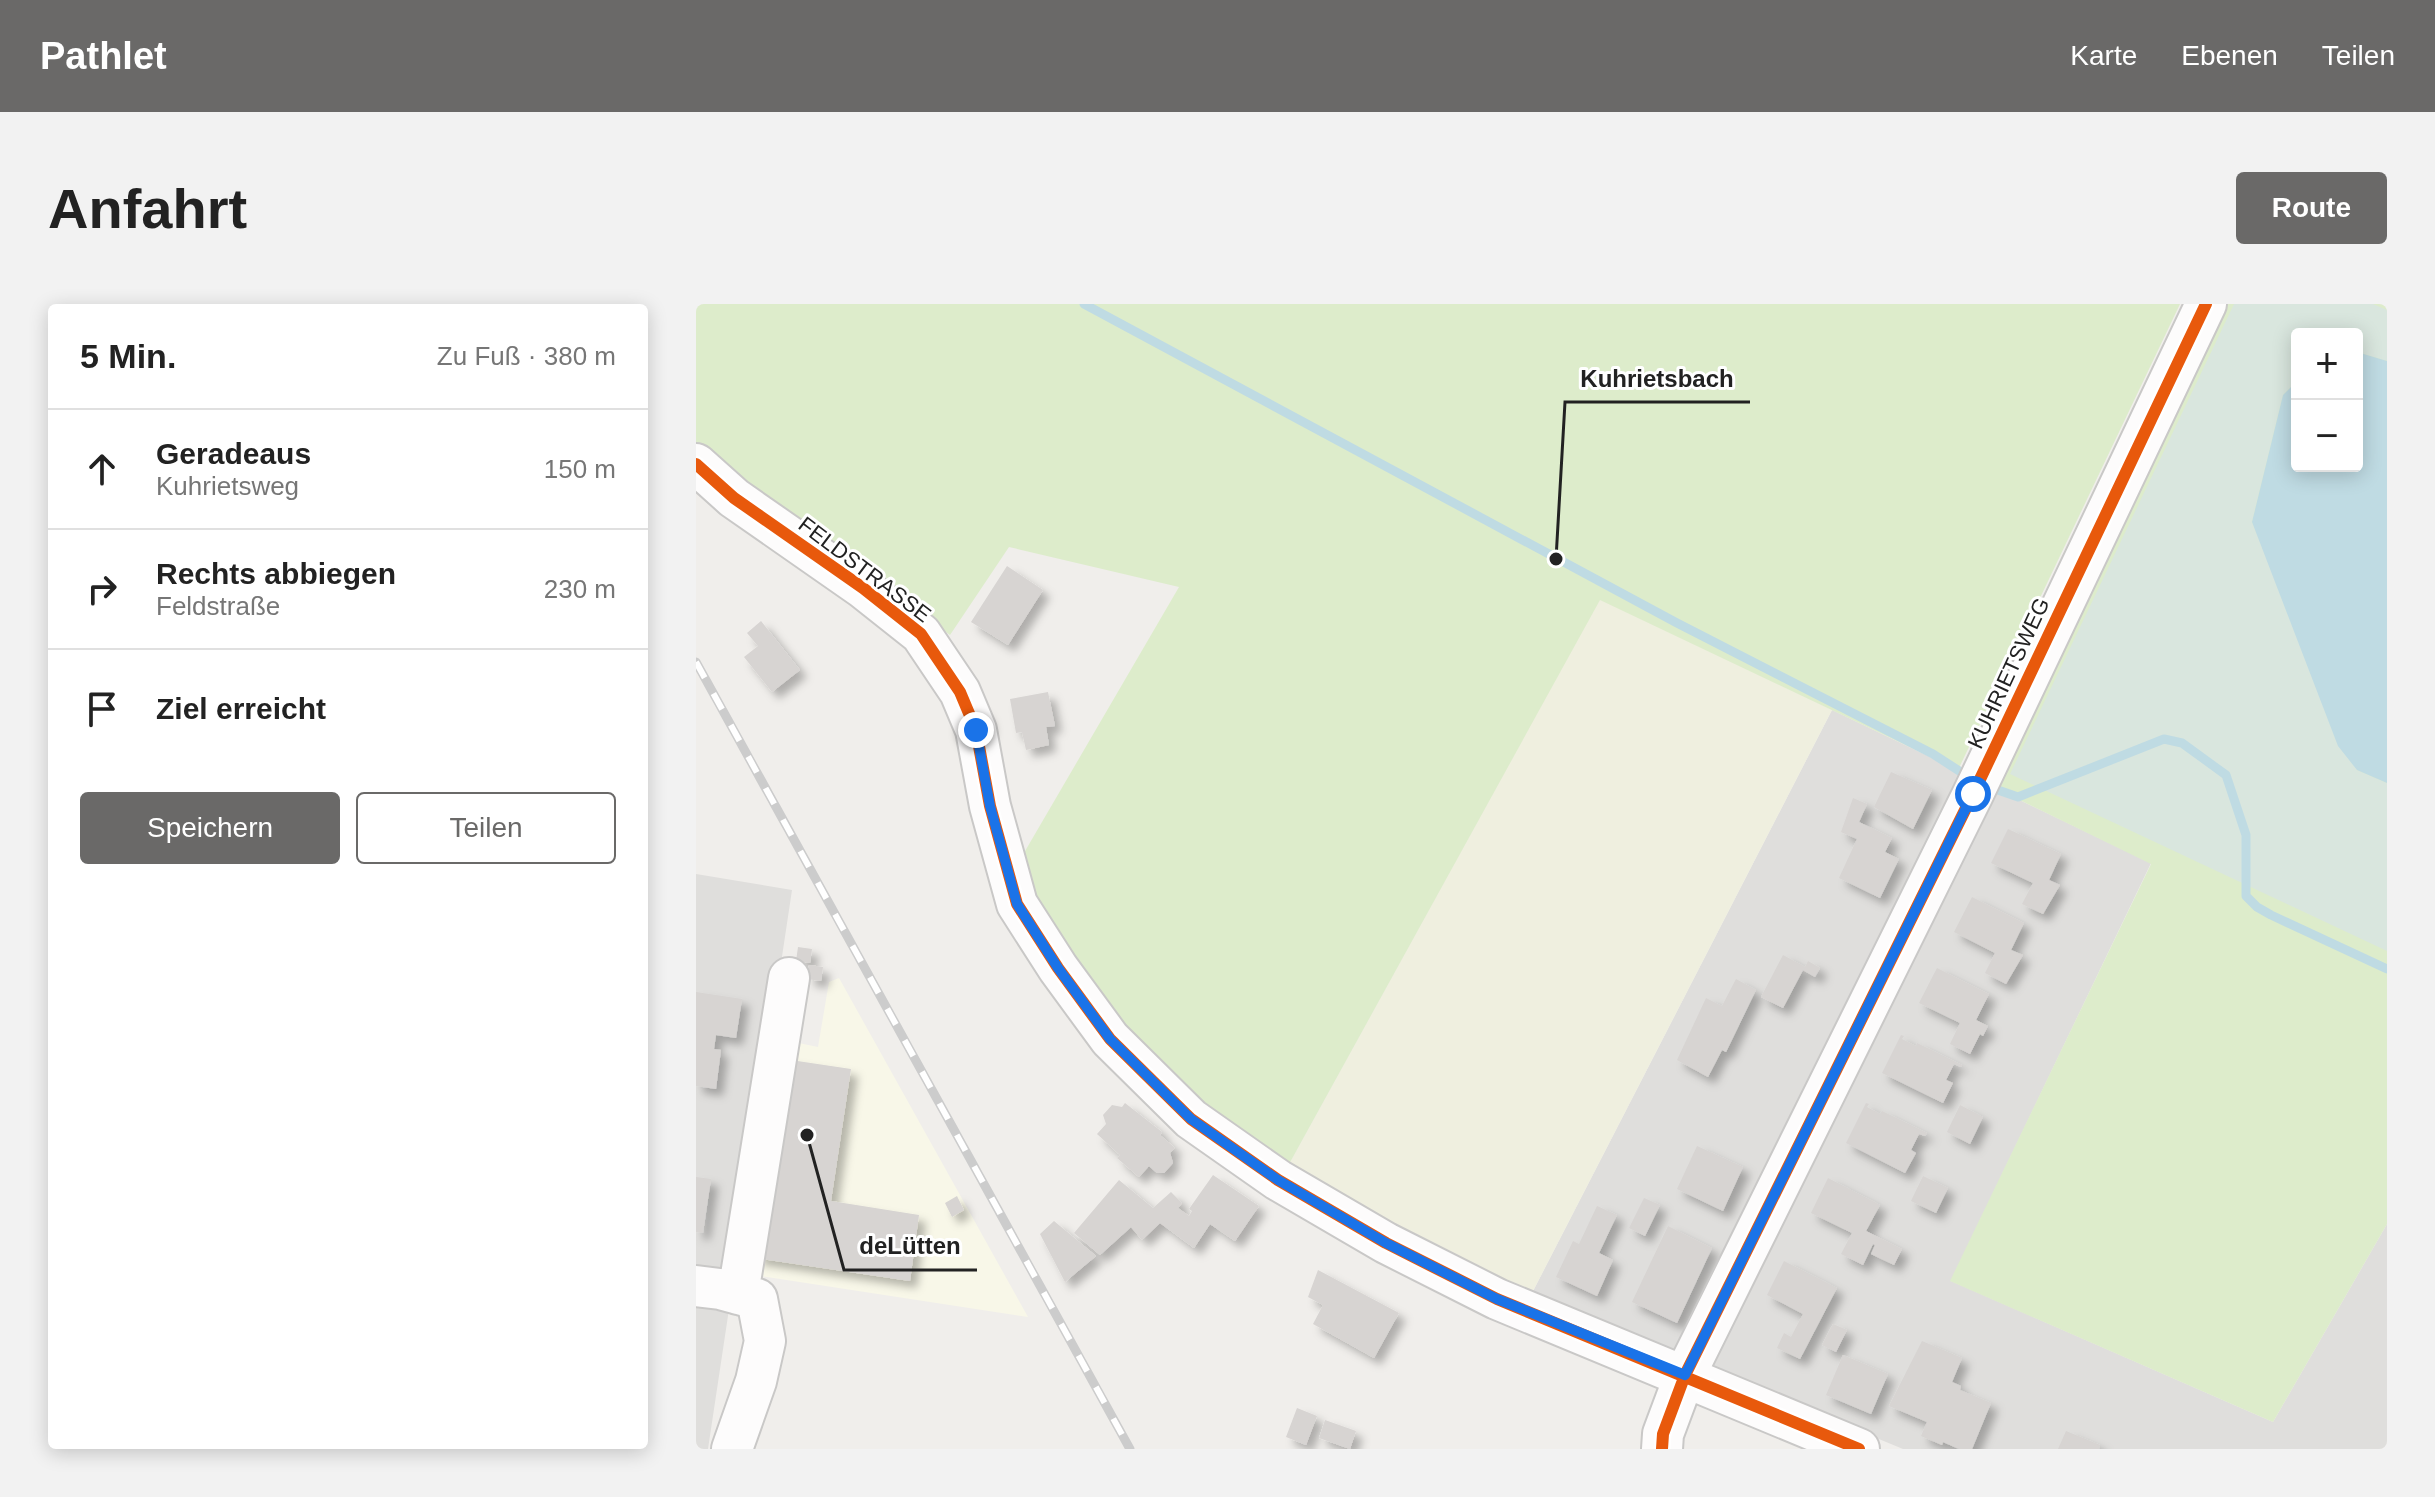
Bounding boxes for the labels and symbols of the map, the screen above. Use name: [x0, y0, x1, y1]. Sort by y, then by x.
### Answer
callout: Kuhrietsbach: [1565, 354, 1750, 402]
text: Kuhrietsbach: [1580, 365, 1734, 392]
street label: FELDSTRASSE: [794, 512, 936, 627]
street label: KUHRIETSWEG: [1963, 594, 2054, 753]
route end: [958, 712, 994, 748]
route start: [1955, 776, 1991, 812]
callout: deLütten: [844, 1222, 977, 1270]
text: deLütten: [859, 1232, 961, 1259]

